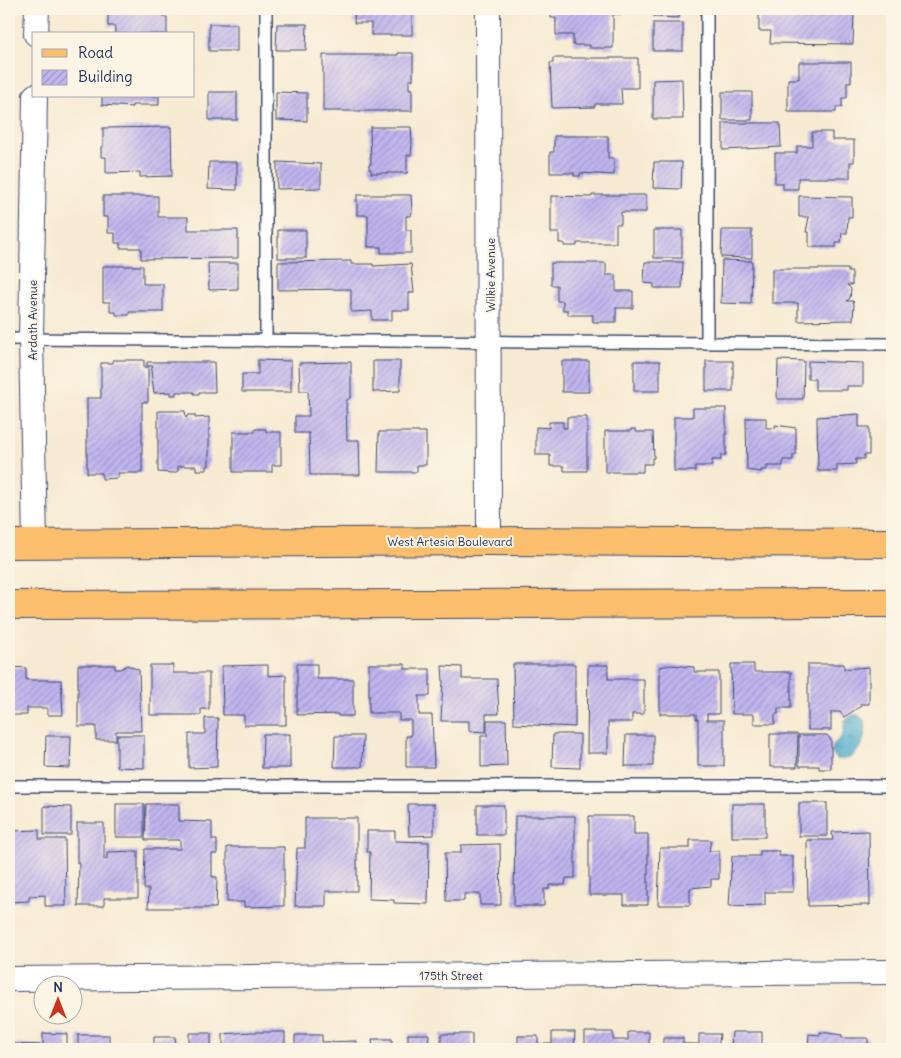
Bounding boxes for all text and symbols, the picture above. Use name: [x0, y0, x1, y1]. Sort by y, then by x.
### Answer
legend: [32, 32, 195, 98]
text: Road: [78, 43, 113, 62]
text: Building: [78, 67, 133, 86]
street label: Wilkie Avenue: [483, 238, 498, 312]
street label: Ardath Avenue: [25, 280, 40, 360]
street label: West Artesia Boulevard: [387, 534, 513, 549]
street label: 175th Street: [419, 968, 483, 983]
north arrow: [32, 976, 82, 1026]
text: N: [53, 978, 63, 996]

